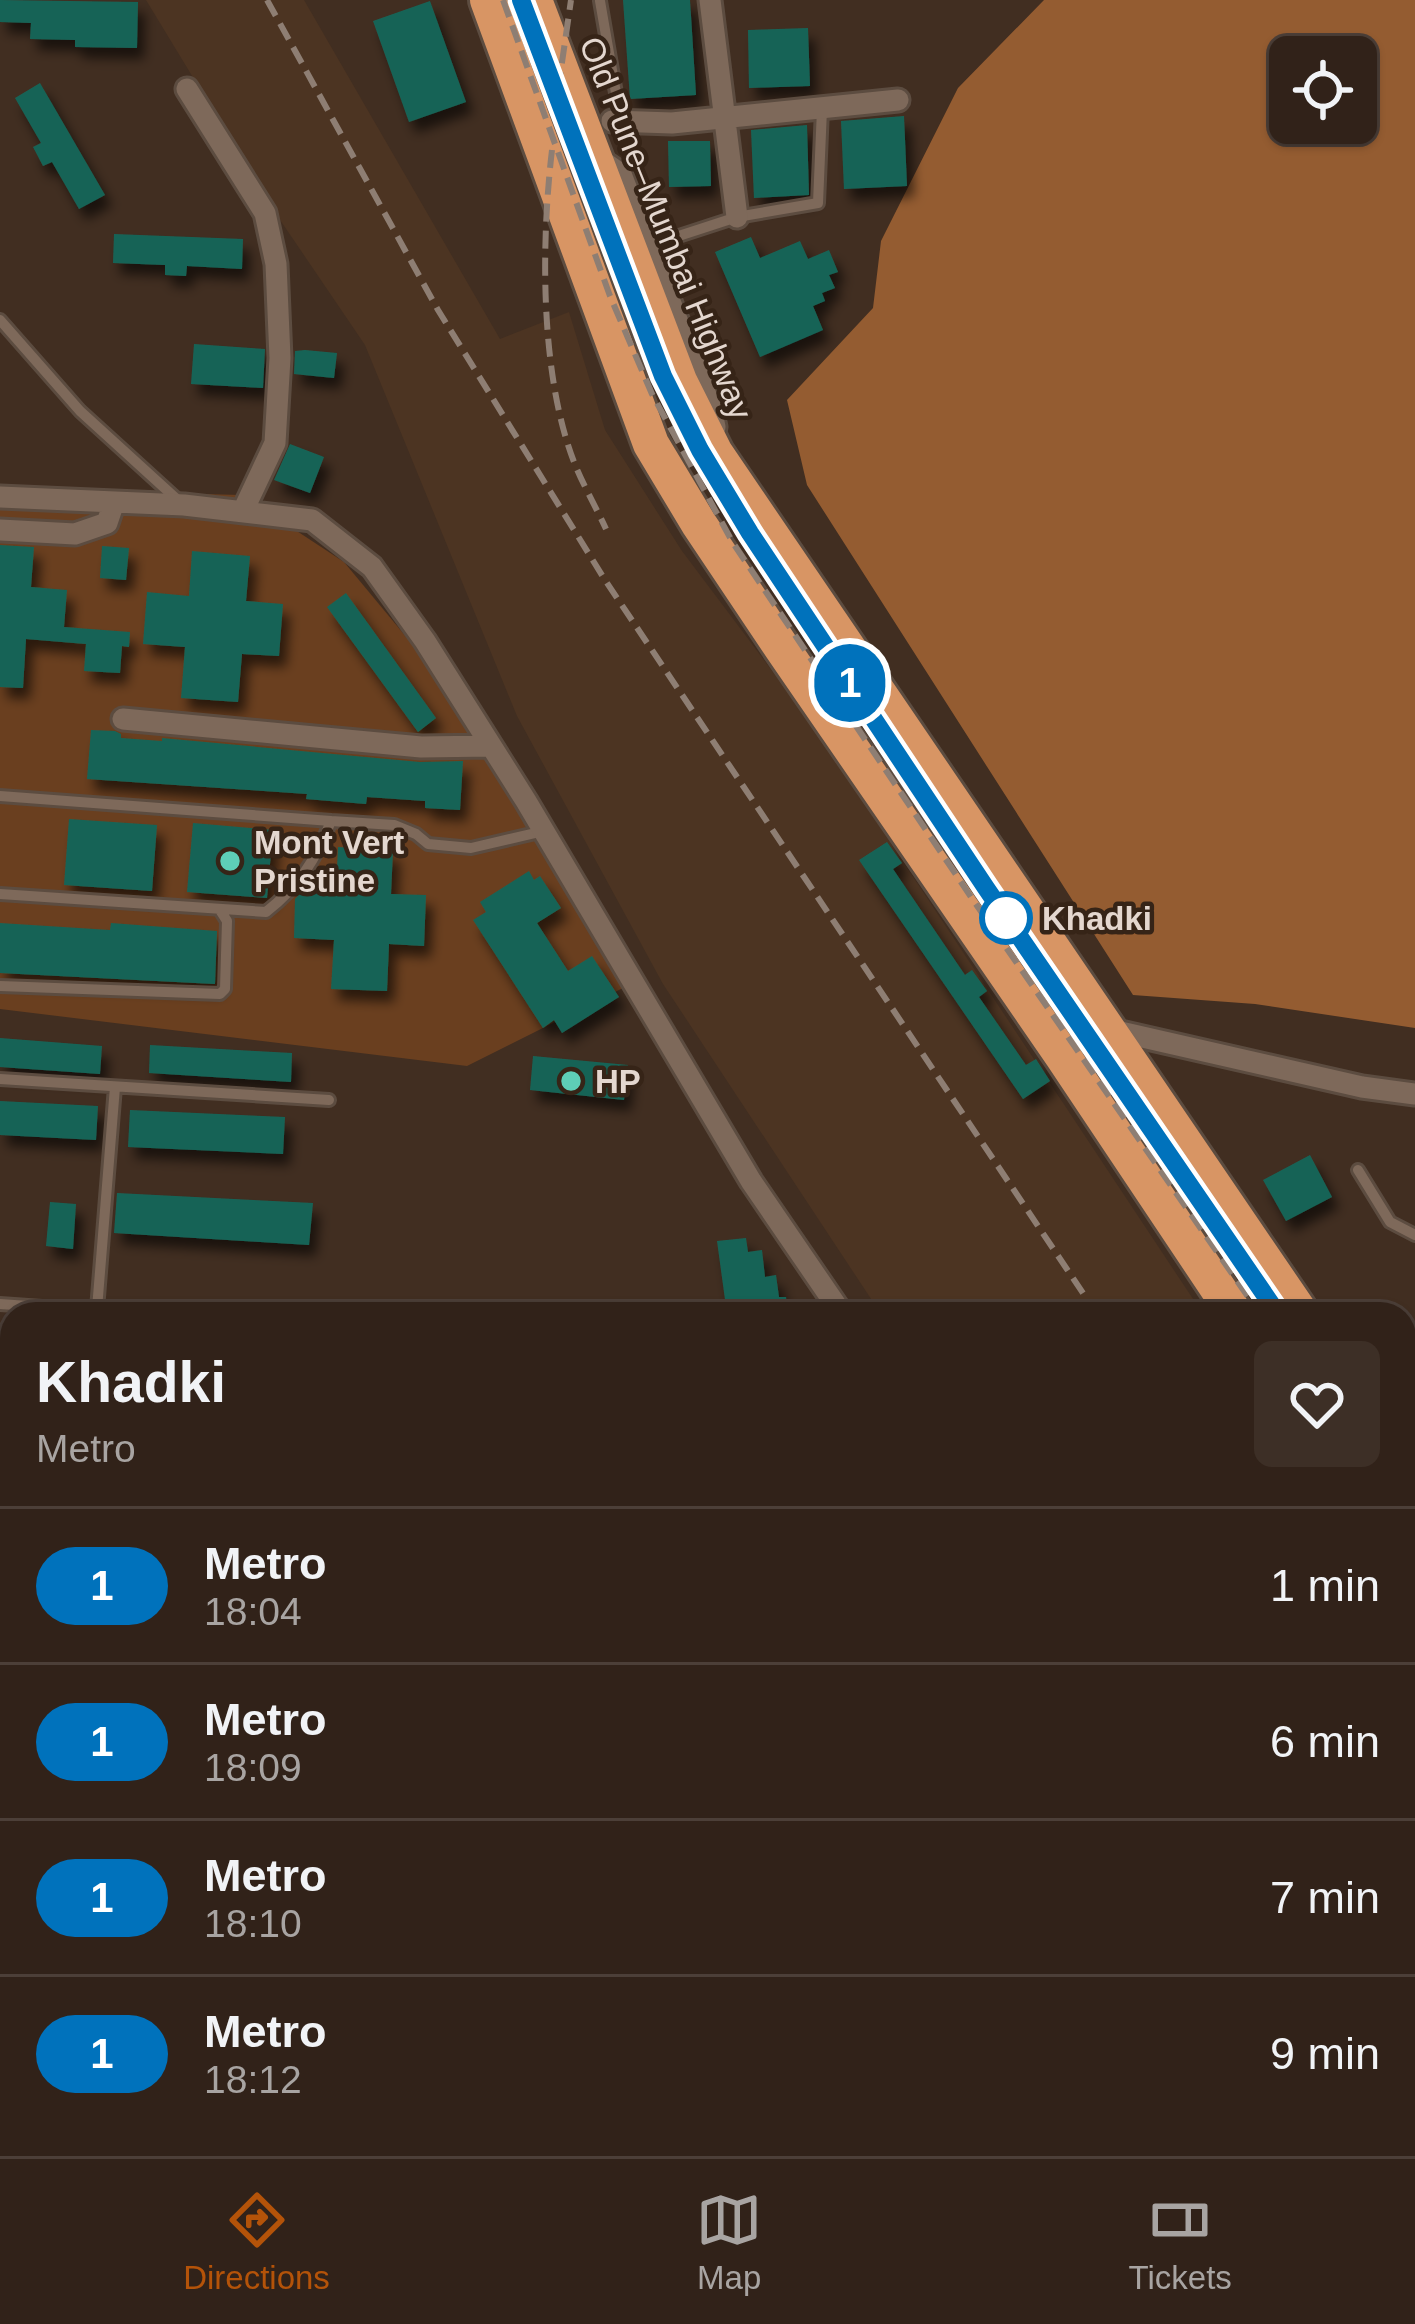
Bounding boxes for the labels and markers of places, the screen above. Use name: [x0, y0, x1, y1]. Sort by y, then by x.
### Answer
place label: Mont Vert Pristine: [254, 824, 404, 899]
marker: Mont Vert Pristine: [217, 848, 243, 874]
marker: Khadki: [981, 893, 1031, 943]
place label: Khadki: [1042, 900, 1152, 937]
place label: HP: [595, 1063, 641, 1100]
marker: HP: [558, 1068, 584, 1094]

